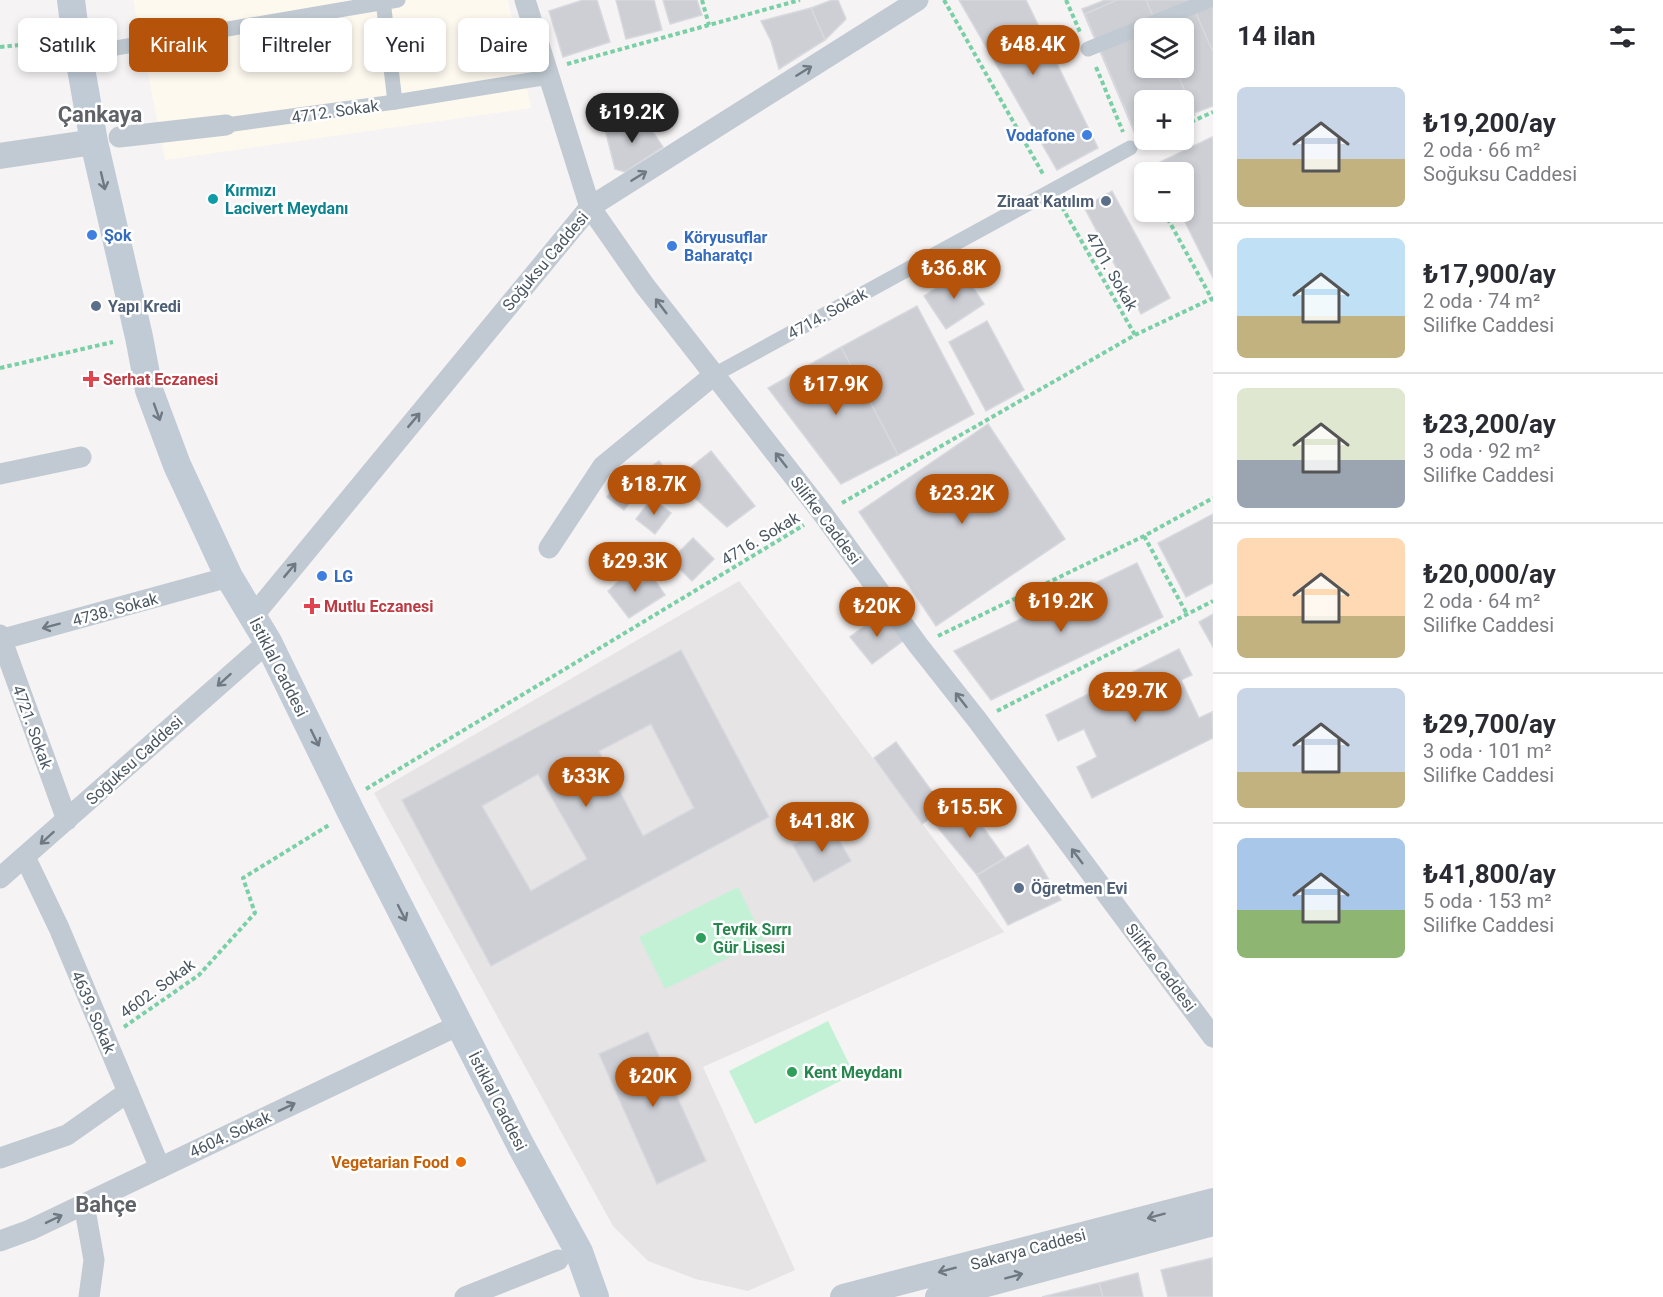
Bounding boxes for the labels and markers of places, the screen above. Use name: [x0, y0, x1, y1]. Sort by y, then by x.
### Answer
pin: ₺48.4K: [984, 25, 1082, 76]
pin: ₺19.2K: [583, 93, 681, 144]
place label: Vodafone: [1006, 126, 1075, 145]
marker: Vodafone: [1080, 128, 1094, 142]
place label: Kırmızı Lacivert Meydanı: [225, 181, 348, 218]
marker: Kırmızı Lacivert Meydanı: [206, 192, 220, 206]
place label: Ziraat Katılım: [997, 192, 1094, 211]
marker: Ziraat Katılım: [1099, 194, 1113, 208]
place label: Şok: [104, 226, 132, 245]
marker: Şok: [85, 228, 99, 242]
place label: Köryusuflar Baharatçı: [684, 228, 768, 265]
marker: Köryusuflar Baharatçı: [665, 239, 679, 253]
pin: ₺36.8K: [905, 249, 1003, 300]
place label: Yapı Kredi: [108, 297, 181, 316]
marker: Yapı Kredi: [89, 299, 103, 313]
pin: ₺17.9K: [787, 365, 885, 416]
place label: Serhat Eczanesi: [103, 370, 218, 389]
marker: Serhat Eczanesi: [84, 372, 98, 386]
pin: ₺18.7K: [605, 465, 703, 516]
pin: ₺23.2K: [913, 474, 1011, 525]
pin: ₺29.3K: [586, 542, 684, 593]
place label: LG: [334, 567, 353, 586]
marker: LG: [315, 569, 329, 583]
pin: ₺19.2K: [1012, 582, 1110, 633]
pin: ₺20K: [841, 587, 913, 638]
place label: Mutlu Eczanesi: [324, 597, 434, 616]
marker: Mutlu Eczanesi: [305, 599, 319, 613]
pin: ₺29.7K: [1086, 672, 1184, 723]
pin: ₺33K: [550, 757, 622, 808]
pin: ₺15.5K: [921, 788, 1019, 839]
pin: ₺41.8K: [773, 802, 871, 853]
place label: Öğretmen Evi: [1031, 879, 1128, 898]
marker: Öğretmen Evi: [1012, 881, 1026, 895]
place label: Tevfik Sırrı Gür Lisesi: [713, 920, 792, 957]
marker: Tevfik Sırrı Gür Lisesi: [694, 931, 708, 945]
pin: ₺20K: [617, 1057, 689, 1108]
place label: Kent Meydanı: [804, 1063, 902, 1082]
marker: Kent Meydanı: [785, 1065, 799, 1079]
place label: Vegetarian Food: [331, 1153, 449, 1172]
marker: Vegetarian Food: [454, 1155, 468, 1169]

